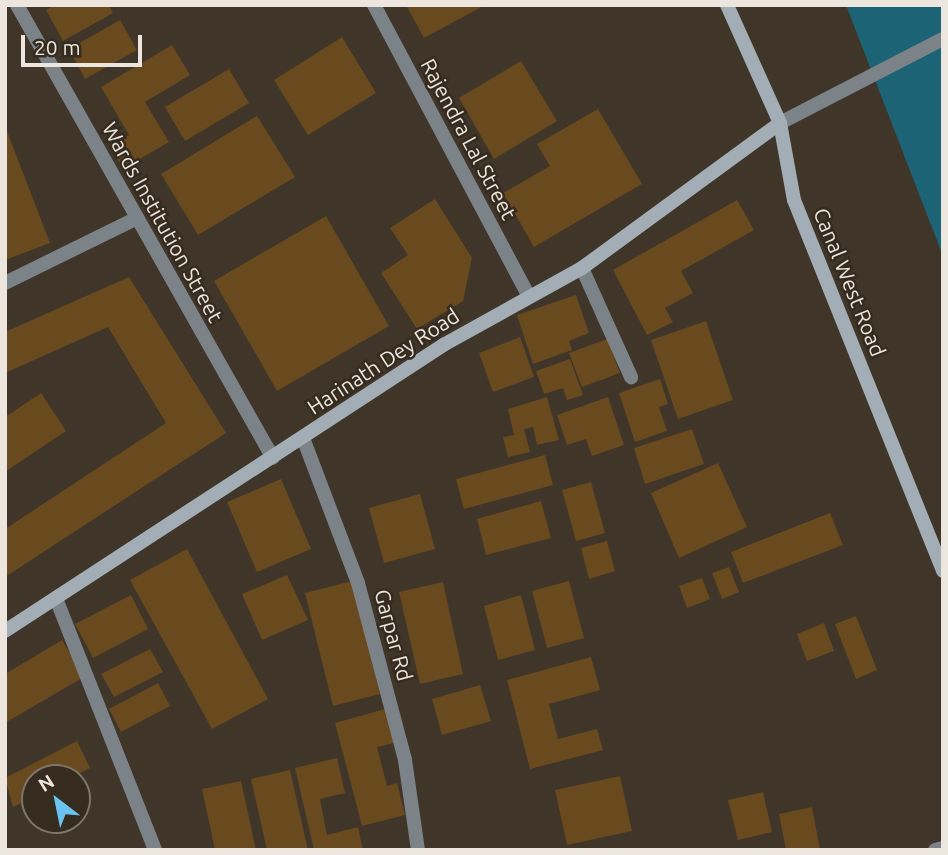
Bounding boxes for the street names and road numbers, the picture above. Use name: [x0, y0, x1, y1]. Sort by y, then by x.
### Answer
street label: Rajendra Lal Street: [416, 54, 522, 224]
street label: Wards Institution Street: [97, 117, 229, 327]
street label: Canal West Road: [809, 204, 891, 360]
street label: Harinath Dey Road: [302, 302, 464, 420]
street label: Garpar Rd: [370, 586, 418, 684]

